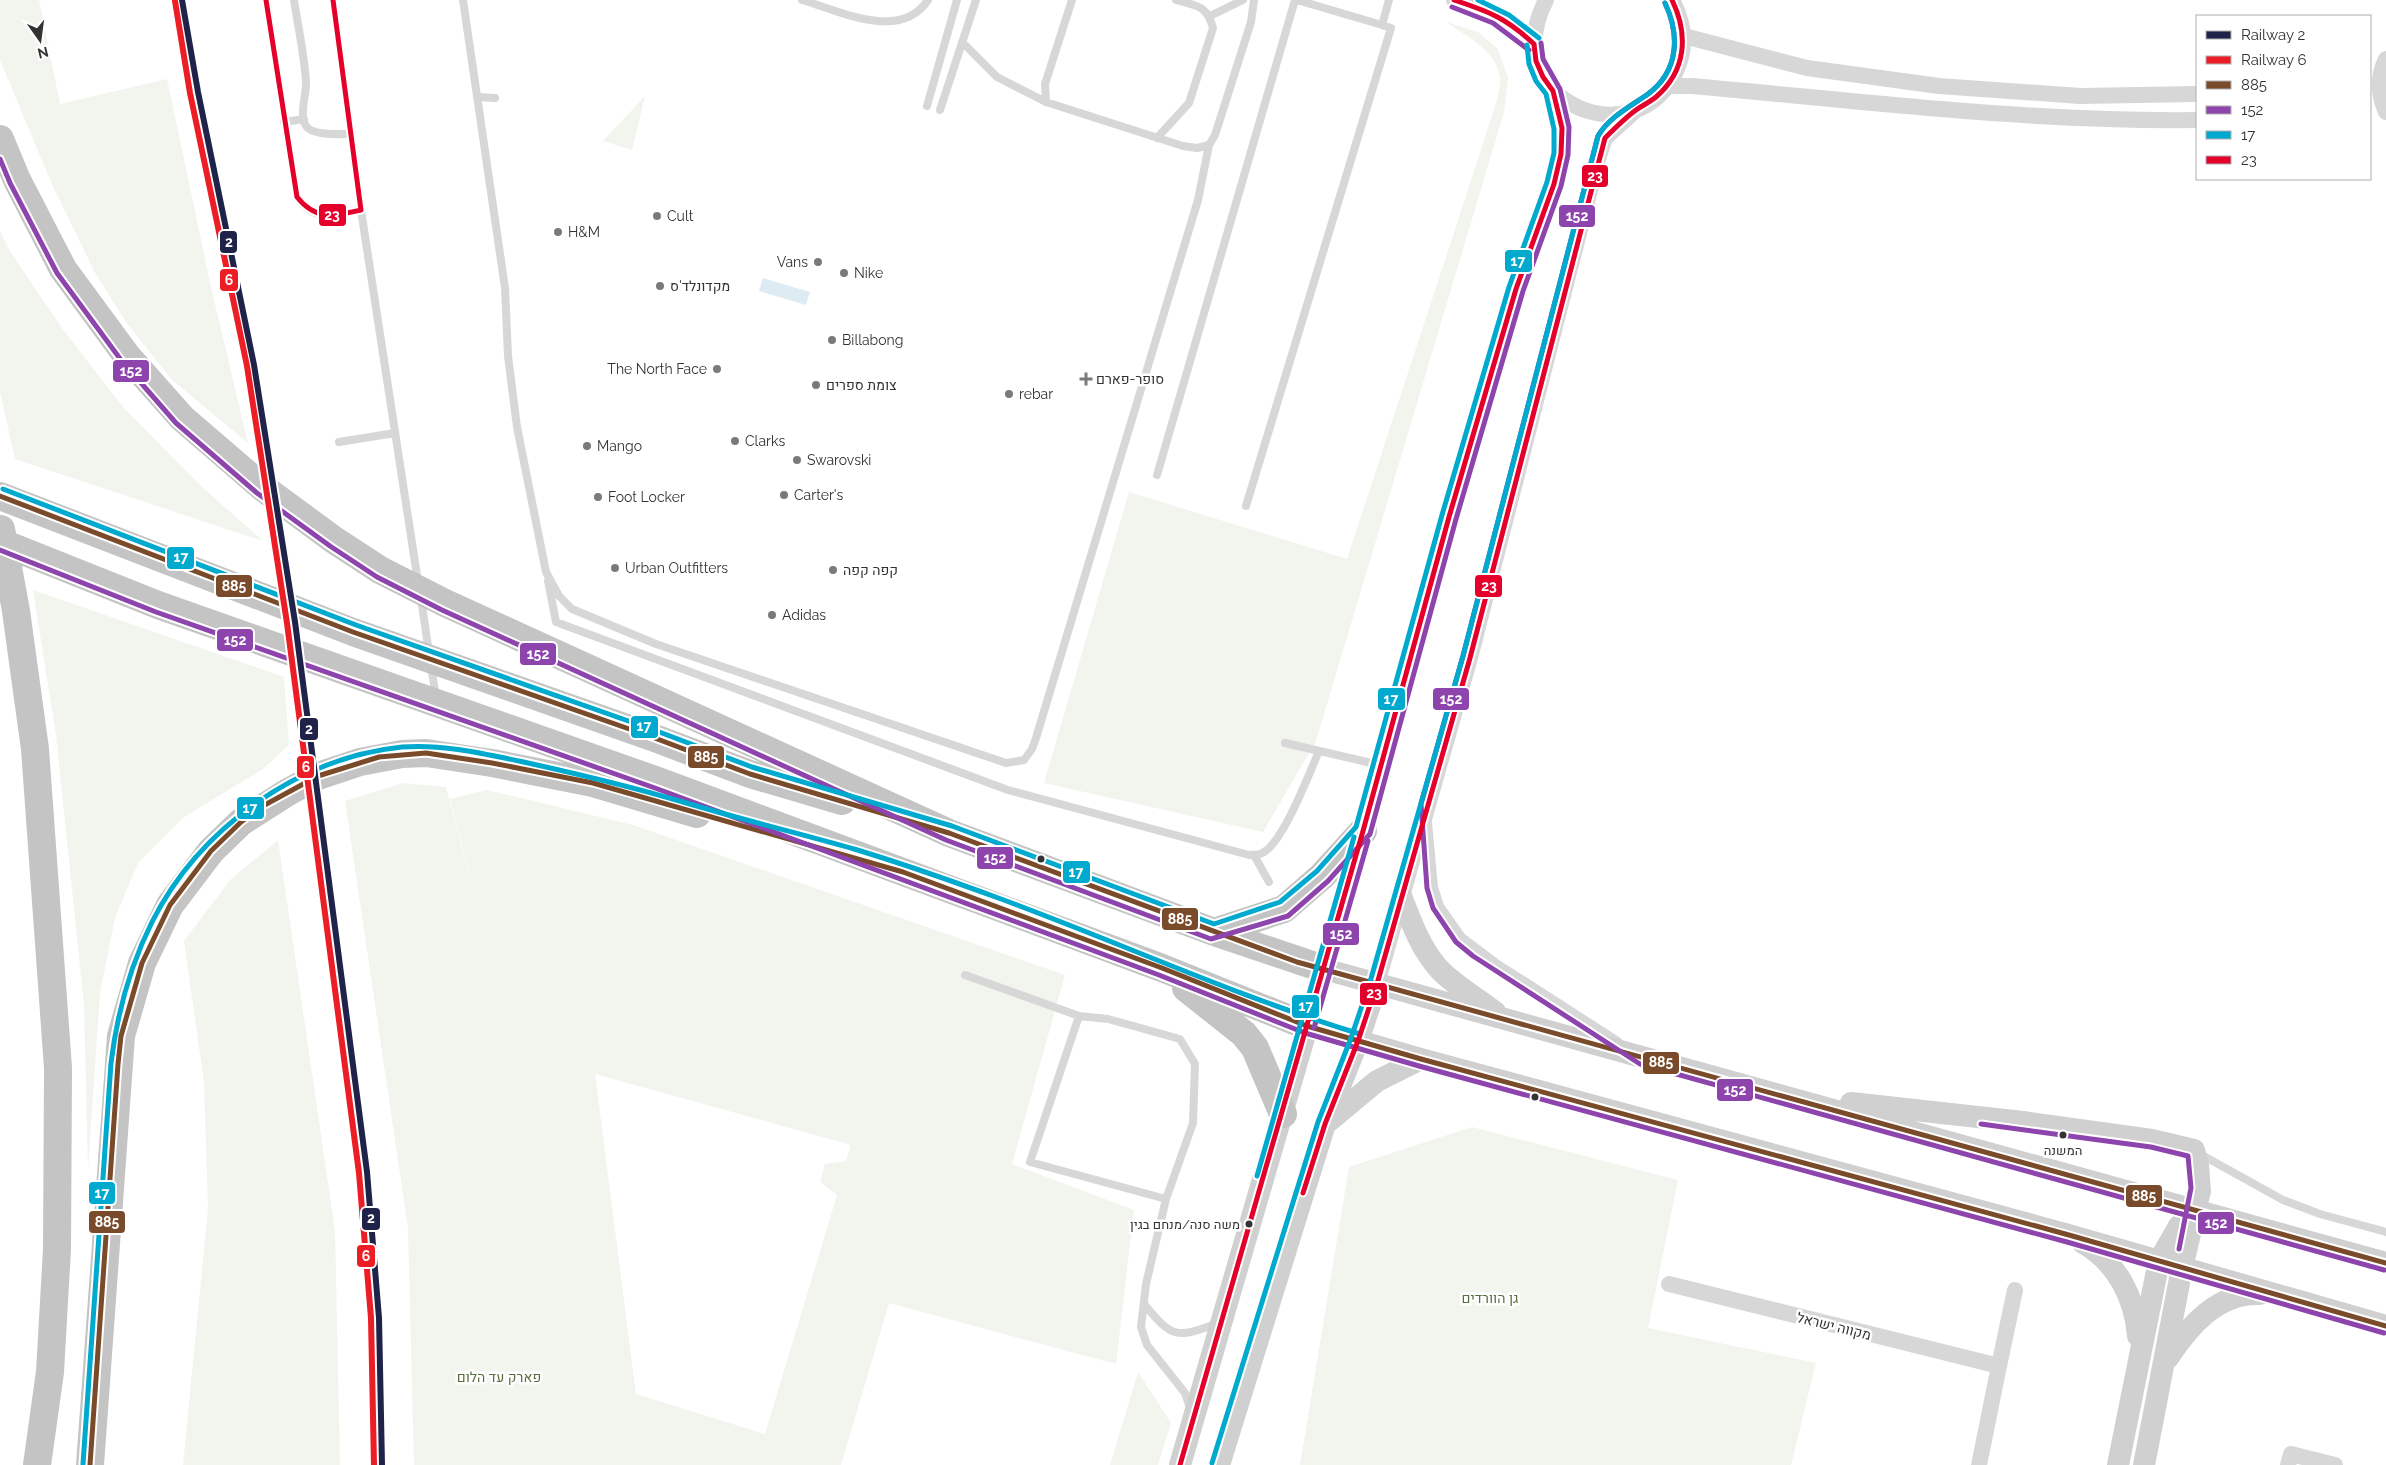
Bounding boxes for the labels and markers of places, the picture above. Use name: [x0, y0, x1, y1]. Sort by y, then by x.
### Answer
place label: Cult: [667, 208, 694, 224]
marker: Cult: [651, 210, 663, 222]
place label: H&M: [568, 224, 600, 240]
marker: H&M: [552, 226, 564, 238]
place label: Vans: [777, 254, 808, 270]
marker: Vans: [812, 256, 824, 268]
place label: Nike: [854, 265, 883, 281]
marker: Nike: [838, 267, 850, 279]
place label: מקדונלד'ס: [670, 278, 730, 294]
marker: מקדונלד'ס: [654, 280, 666, 292]
place label: Billabong: [842, 332, 903, 348]
marker: Billabong: [826, 334, 838, 346]
place label: The North Face: [607, 361, 707, 377]
marker: The North Face: [711, 363, 723, 375]
place label: סופר-פארם: [1096, 371, 1164, 387]
marker: סופר-פארם: [1080, 373, 1092, 385]
place label: צומת ספרים: [826, 377, 897, 393]
marker: צומת ספרים: [810, 379, 822, 391]
place label: rebar: [1019, 386, 1053, 402]
marker: rebar: [1003, 388, 1015, 400]
place label: Clarks: [745, 433, 785, 449]
marker: Clarks: [729, 435, 741, 447]
place label: Mango: [597, 438, 642, 454]
marker: Mango: [581, 440, 593, 452]
place label: Swarovski: [807, 452, 871, 468]
marker: Swarovski: [791, 454, 803, 466]
place label: Carter's: [794, 487, 843, 503]
place label: Foot Locker: [608, 489, 685, 505]
marker: Carter's: [778, 489, 790, 501]
marker: Foot Locker: [592, 491, 604, 503]
place label: Urban Outfitters: [625, 560, 728, 576]
marker: Urban Outfitters: [609, 562, 621, 574]
place label: קפה קפה: [843, 562, 898, 578]
marker: קפה קפה: [827, 564, 839, 576]
place label: Adidas: [782, 607, 826, 623]
marker: Adidas: [766, 609, 778, 621]
unlabelled marker: [1036, 854, 1046, 864]
unlabelled marker: [1530, 1092, 1540, 1102]
marker: המשנה: [2058, 1130, 2068, 1140]
place label: המשנה: [2044, 1143, 2082, 1158]
place label: משה סנה/מנחם בגין: [1130, 1217, 1240, 1232]
marker: משה סנה/מנחם בגין: [1244, 1219, 1254, 1229]

